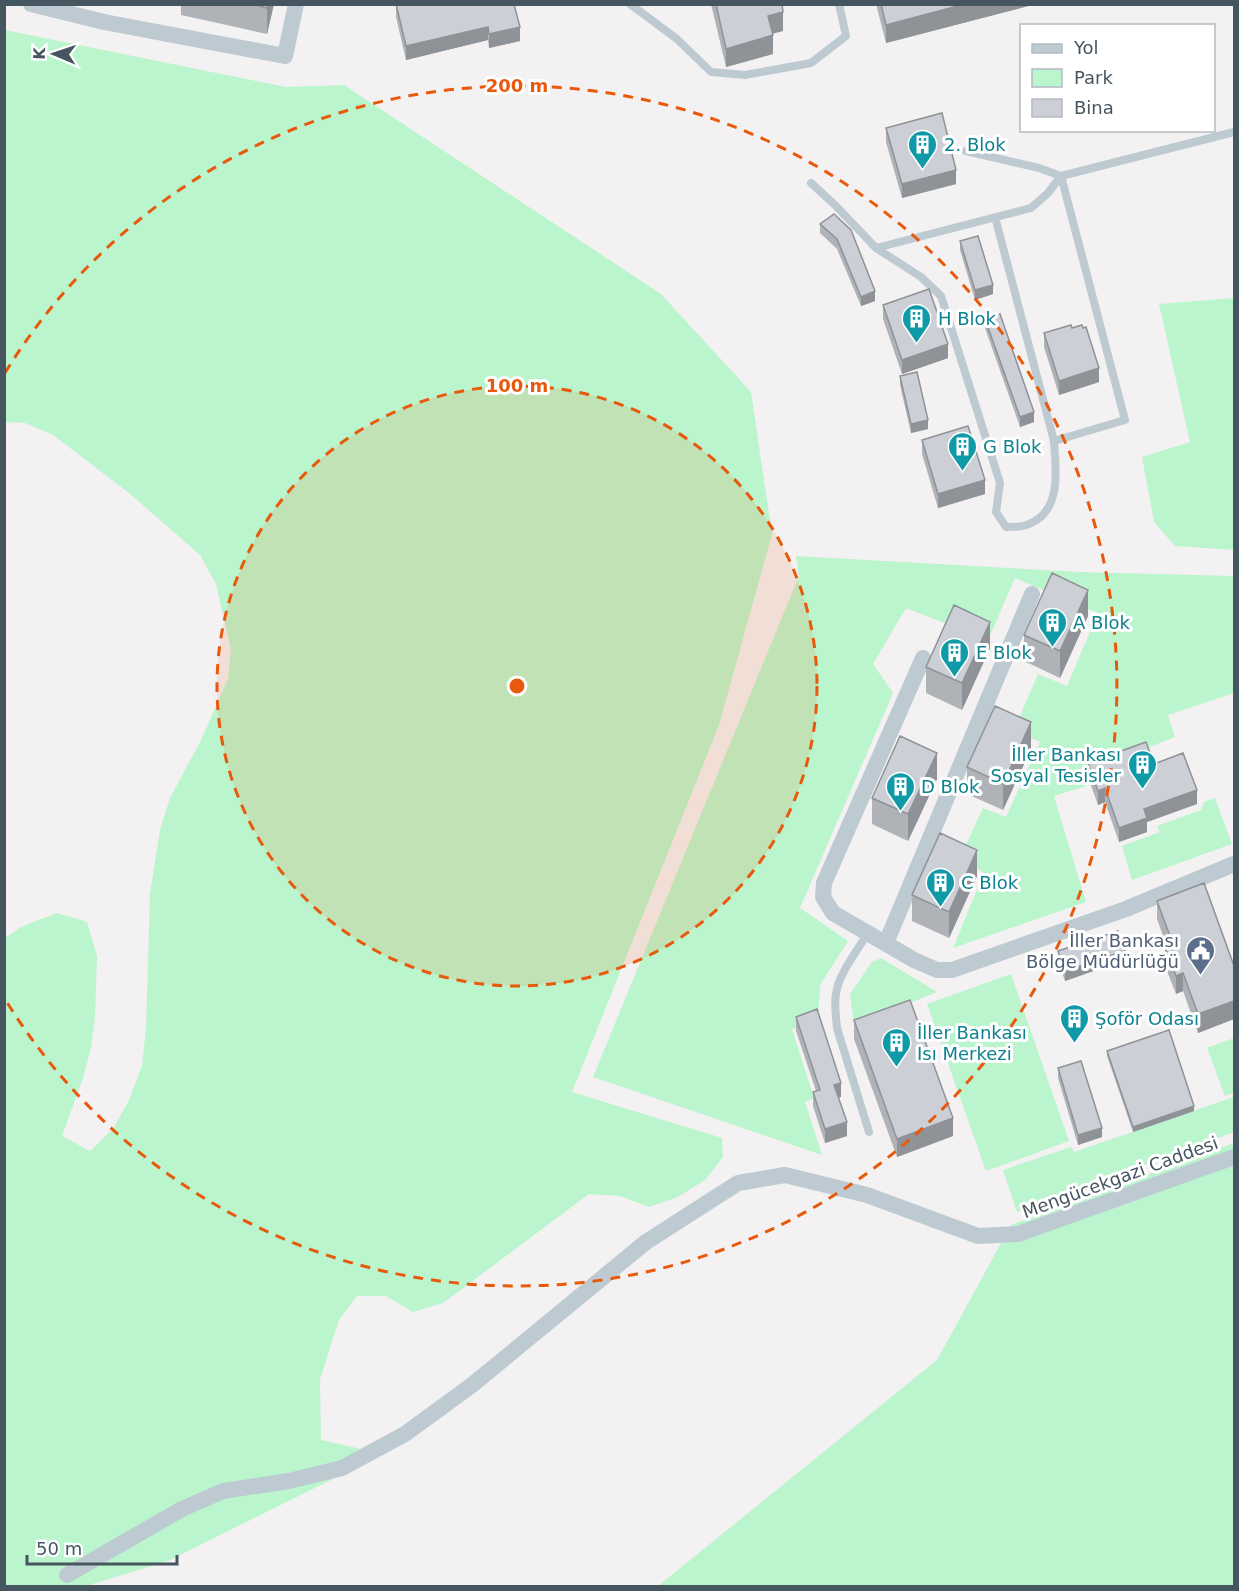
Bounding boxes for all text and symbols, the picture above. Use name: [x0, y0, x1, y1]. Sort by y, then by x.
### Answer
north arrow: [24, 24, 84, 84]
legend: [1020, 24, 1215, 132]
text: Yol: [1073, 37, 1099, 58]
text: K: [30, 46, 49, 60]
text: Park: [1074, 67, 1113, 88]
text: 200 m: [486, 75, 548, 96]
text: Bina: [1074, 97, 1114, 118]
building icon: 2. Blok: [907, 128, 939, 170]
place label: 2. Blok: [944, 134, 1006, 155]
building icon: H Blok: [901, 302, 933, 344]
place label: H Blok: [938, 308, 997, 329]
text: 100 m: [486, 375, 548, 396]
building icon: G Blok: [946, 430, 978, 472]
place label: G Blok: [983, 436, 1042, 457]
building icon: A Blok: [1036, 606, 1068, 648]
place label: A Blok: [1073, 612, 1130, 633]
building icon: E Blok: [939, 636, 971, 678]
place label: E Blok: [976, 642, 1032, 663]
centre of rings: [507, 676, 527, 696]
place label: İller Bankası Sosyal Tesisler: [991, 744, 1122, 786]
building icon: İller Bankası Sosyal Tesisler: [1126, 748, 1158, 790]
building icon: D Blok: [884, 770, 916, 812]
place label: D Blok: [921, 776, 980, 797]
building icon: C Blok: [924, 866, 956, 908]
place label: C Blok: [961, 872, 1019, 893]
place label: İller Bankası Bölge Müdürlüğü: [1026, 930, 1179, 972]
public building icon: İller Bankası Bölge Müdürlüğü: [1184, 934, 1216, 976]
building icon: Şoför Odası: [1058, 1002, 1090, 1044]
place label: Şoför Odası: [1095, 1008, 1199, 1029]
place label: İller Bankası Isı Merkezi: [917, 1022, 1027, 1064]
building icon: İller Bankası Isı Merkezi: [880, 1026, 912, 1068]
street label: Mengücekgazi Caddesi: [1019, 1132, 1221, 1222]
scale bar: [27, 1528, 177, 1566]
text: 50 m: [36, 1538, 82, 1559]

